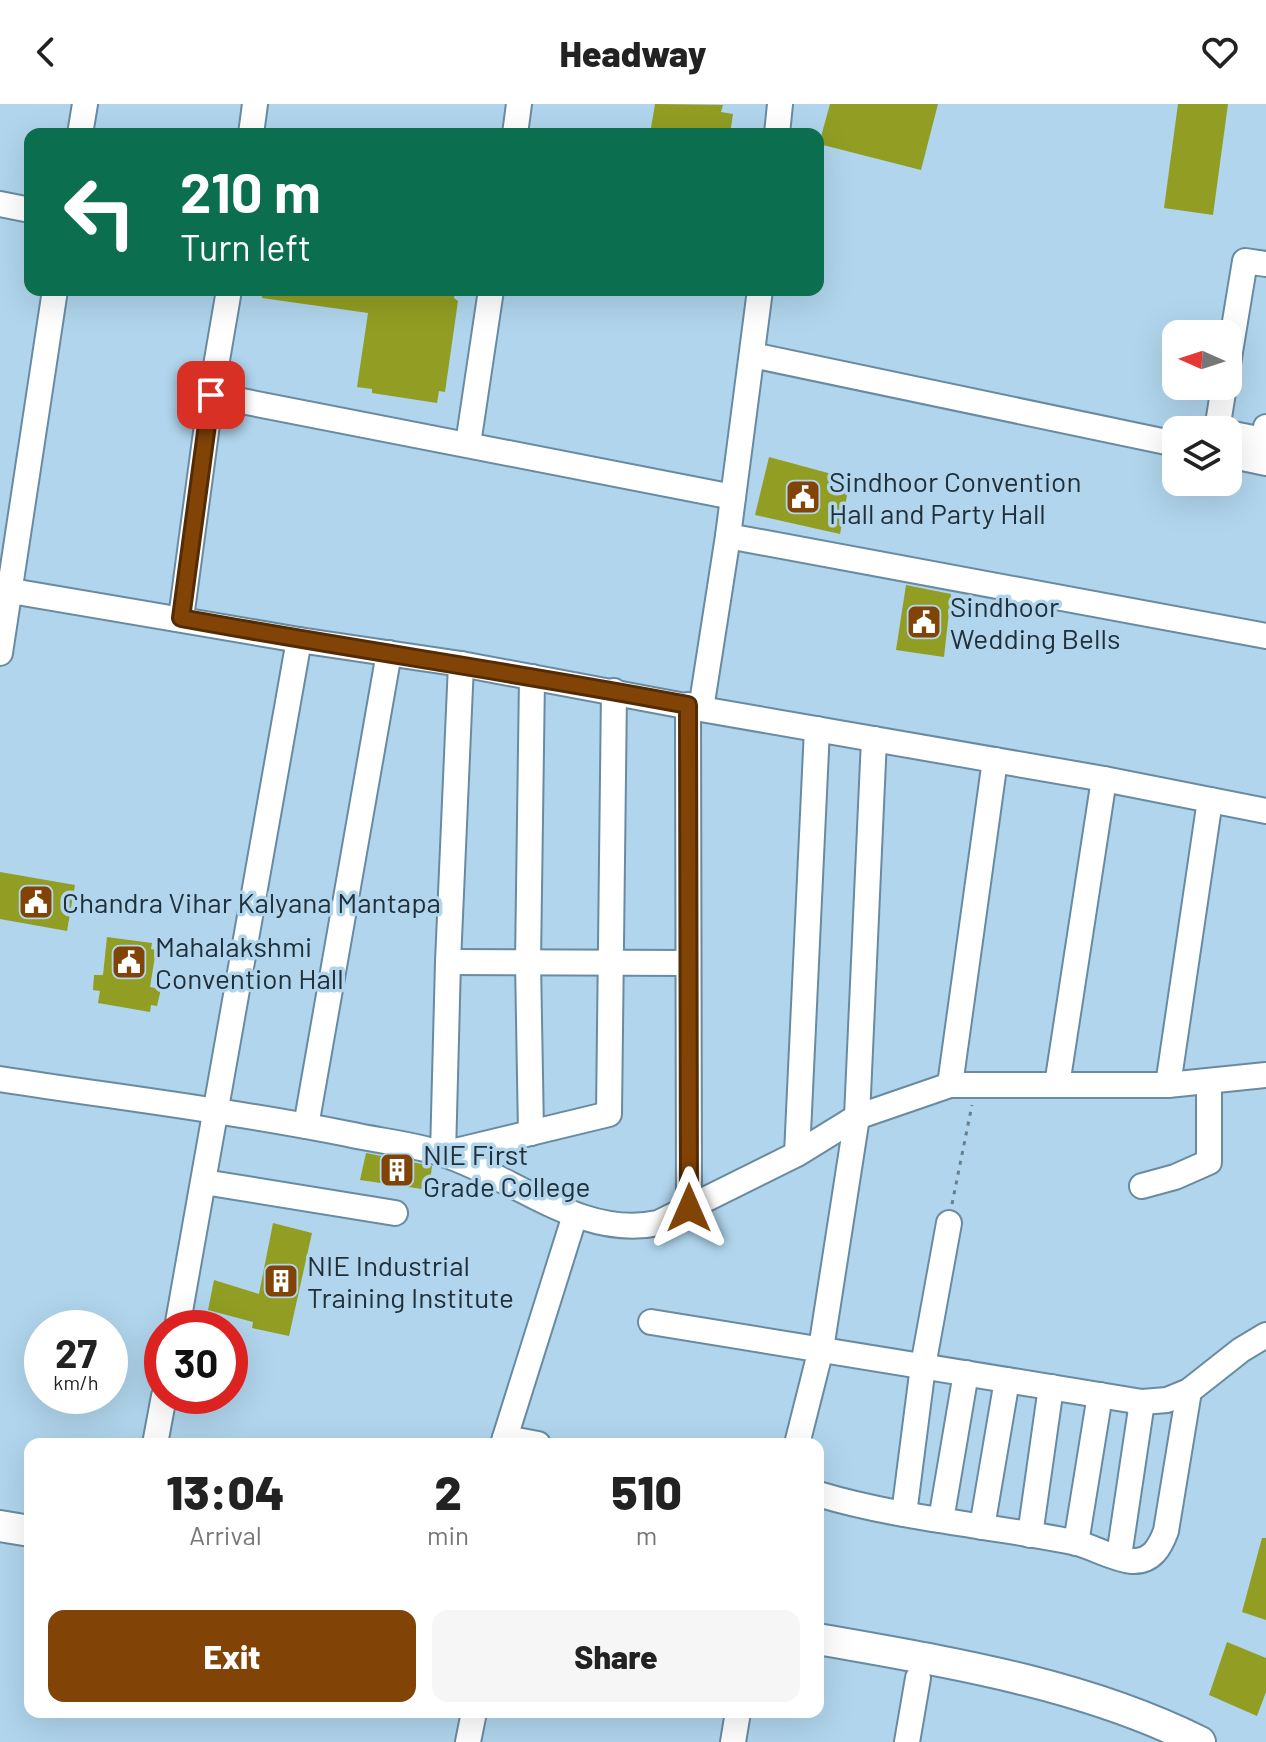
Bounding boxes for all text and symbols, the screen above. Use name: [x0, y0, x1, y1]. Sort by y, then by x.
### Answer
icon: back: [24, 30, 68, 74]
icon: heart: [1198, 30, 1242, 74]
text: Headway: [560, 31, 706, 74]
text: 210 m: [180, 157, 321, 224]
icon: left: [48, 160, 152, 264]
text: Turn left: [180, 225, 311, 268]
north arrow: [1162, 320, 1242, 400]
map controls: [1162, 320, 1242, 496]
pin: [177, 361, 245, 429]
icon: arrive: [189, 373, 233, 417]
button: layers: [1162, 416, 1242, 496]
place label: Sindhoor Convention Hall and Party Hall: [829, 464, 1081, 530]
public building icon: Sindhoor Convention Hall and Party Hall: [784, 478, 822, 516]
place label: Sindhoor Wedding Bells: [950, 589, 1120, 655]
public building icon: Sindhoor Wedding Bells: [905, 603, 943, 641]
public building icon: Chandra Vihar Kalyana Mantapa: [17, 883, 55, 921]
place label: Chandra Vihar Kalyana Mantapa: [62, 885, 441, 919]
place label: Mahalakshmi Convention Hall: [155, 929, 344, 995]
public building icon: Mahalakshmi Convention Hall: [110, 943, 148, 981]
place label: NIE First Grade College: [423, 1137, 590, 1203]
building icon: NIE First Grade College: [378, 1151, 416, 1189]
position arrow: [647, 1166, 731, 1250]
place label: NIE Industrial Training Institute: [307, 1248, 514, 1314]
building icon: NIE Industrial Training Institute: [262, 1262, 300, 1300]
speed limit sign: 30: [144, 1310, 248, 1414]
text: 27: [55, 1328, 97, 1376]
text: km/h: [53, 1370, 99, 1394]
text: 13:04: [166, 1462, 285, 1520]
text: 2: [434, 1462, 462, 1520]
text: 510: [611, 1462, 682, 1520]
text: Arrival: [189, 1519, 262, 1550]
text: min: [427, 1519, 469, 1550]
text: m: [636, 1519, 657, 1550]
button: Exit: [48, 1610, 416, 1702]
button: Share: [432, 1610, 800, 1702]

